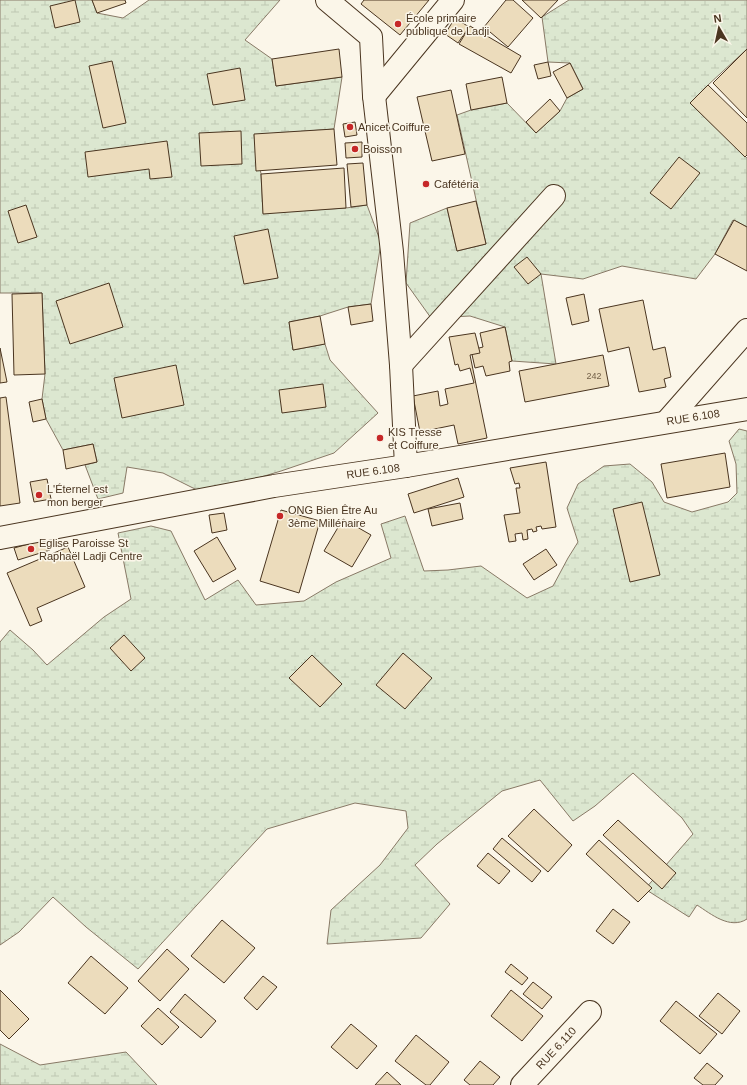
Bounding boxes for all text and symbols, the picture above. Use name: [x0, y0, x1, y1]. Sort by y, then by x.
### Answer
north arrow: [699, 8, 739, 48]
place label: École primaire publique de Ladji: [406, 12, 489, 37]
text: N: [713, 12, 722, 25]
marker: École primaire publique de Ladji: [393, 19, 403, 29]
place label: Anicet Coiffure: [358, 121, 430, 133]
marker: Anicet Coiffure: [345, 122, 355, 132]
place label: Boisson: [363, 143, 402, 155]
marker: Boisson: [350, 144, 360, 154]
place label: Cafétéria: [434, 178, 480, 190]
marker: Cafétéria: [421, 179, 431, 189]
house number: 242: [586, 371, 602, 381]
street label: RUE 6.108: [665, 407, 721, 427]
place label: KIS Tresse et Coiffure: [388, 426, 442, 451]
marker: KIS Tresse et Coiffure: [375, 433, 385, 443]
street label: RUE 6.108: [346, 461, 400, 481]
place label: L'Éternel est mon berger: [47, 483, 108, 508]
marker: L'Éternel est mon berger: [34, 490, 44, 500]
place label: ONG Bien Être Au 3ème Millénaire: [288, 504, 377, 529]
marker: ONG Bien Être Au 3ème Millénaire: [275, 511, 285, 521]
place label: Eglise Paroisse St Raphaël Ladji Centre: [39, 537, 142, 562]
marker: Eglise Paroisse St Raphaël Ladji Centre: [26, 544, 36, 554]
street label: RUE 6.110: [534, 1025, 578, 1071]

